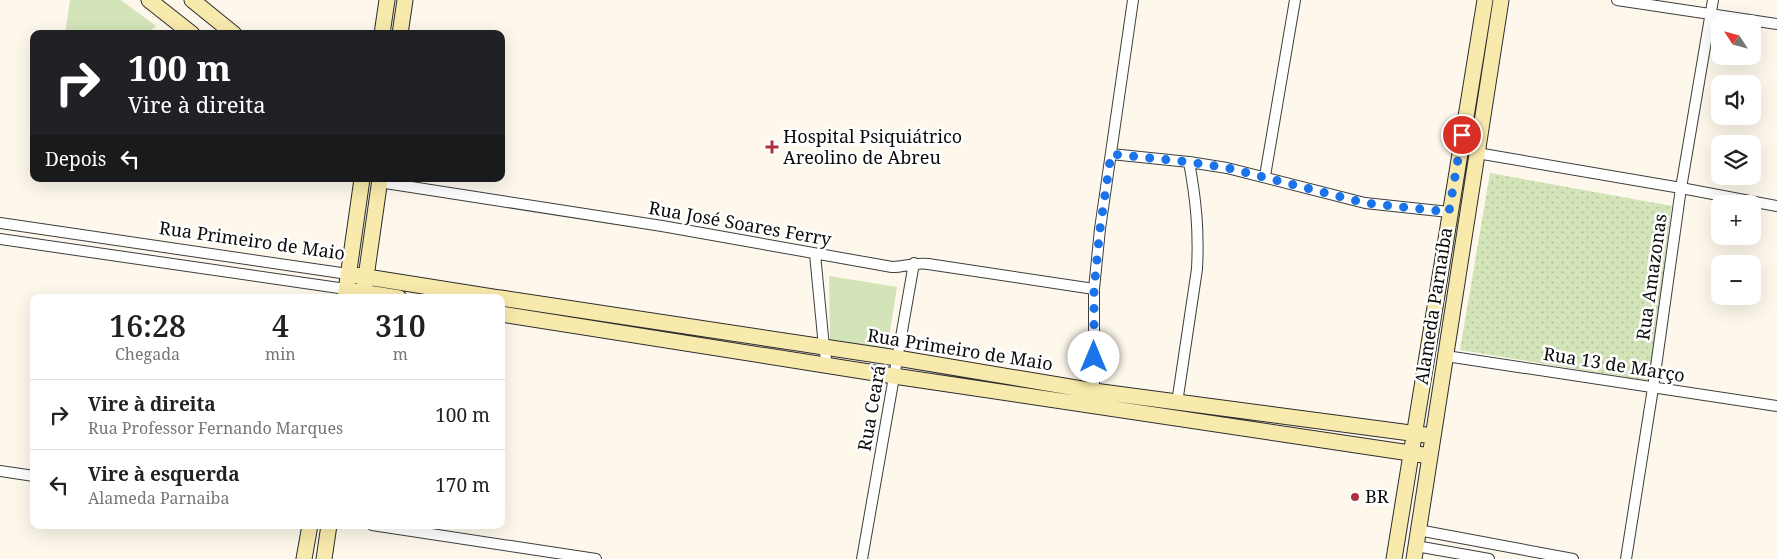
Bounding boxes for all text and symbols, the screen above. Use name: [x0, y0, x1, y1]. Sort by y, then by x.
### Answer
north arrow: [1711, 15, 1761, 65]
map controls: [1711, 15, 1761, 305]
text: 100 m: [128, 44, 231, 91]
icon: right: [45, 50, 110, 115]
button: sound: [1711, 75, 1761, 125]
text: Vire à direita: [128, 89, 266, 119]
pin: [1441, 114, 1483, 156]
icon: arrive: [1448, 121, 1476, 149]
place label: Hospital Psiquiátrico Areolino de Abreu: [783, 124, 962, 169]
button: layers: [1711, 135, 1761, 185]
marker: Hospital Psiquiátrico Areolino de Abreu: [765, 140, 779, 154]
icon: left: [116, 145, 144, 173]
text: Depois: [45, 146, 106, 172]
street label: Rua José Soares Ferry: [647, 195, 834, 251]
button: +: [1711, 195, 1761, 245]
street label: Rua Amazonas: [1630, 212, 1672, 342]
street label: Rua Primeiro de Maio: [158, 215, 347, 265]
street label: Alameda Parnaíba: [1409, 225, 1457, 386]
button: −: [1711, 255, 1761, 305]
text: 16:28: [109, 305, 186, 346]
text: 4: [272, 305, 289, 346]
text: 310: [375, 305, 426, 346]
street label: Rua Primeiro de Maio: [866, 322, 1055, 376]
position arrow: [1067, 330, 1119, 382]
street label: Rua 13 de Março: [1542, 341, 1687, 387]
text: Chegada: [115, 343, 180, 365]
text: min: [265, 343, 296, 365]
text: m: [393, 343, 408, 365]
street label: Rua Ceará: [852, 363, 890, 453]
text: Vire à direita: [88, 391, 216, 417]
icon: right: [45, 401, 73, 429]
text: 100 m: [435, 402, 490, 428]
text: Rua Professor Fernando Marques: [88, 417, 343, 439]
text: Vire à esquerda: [88, 461, 240, 487]
icon: left: [45, 471, 73, 499]
text: 170 m: [435, 472, 490, 498]
place label: BR: [1365, 484, 1389, 508]
text: Alameda Parnaiba: [88, 487, 229, 509]
marker: BR: [1349, 491, 1361, 503]

